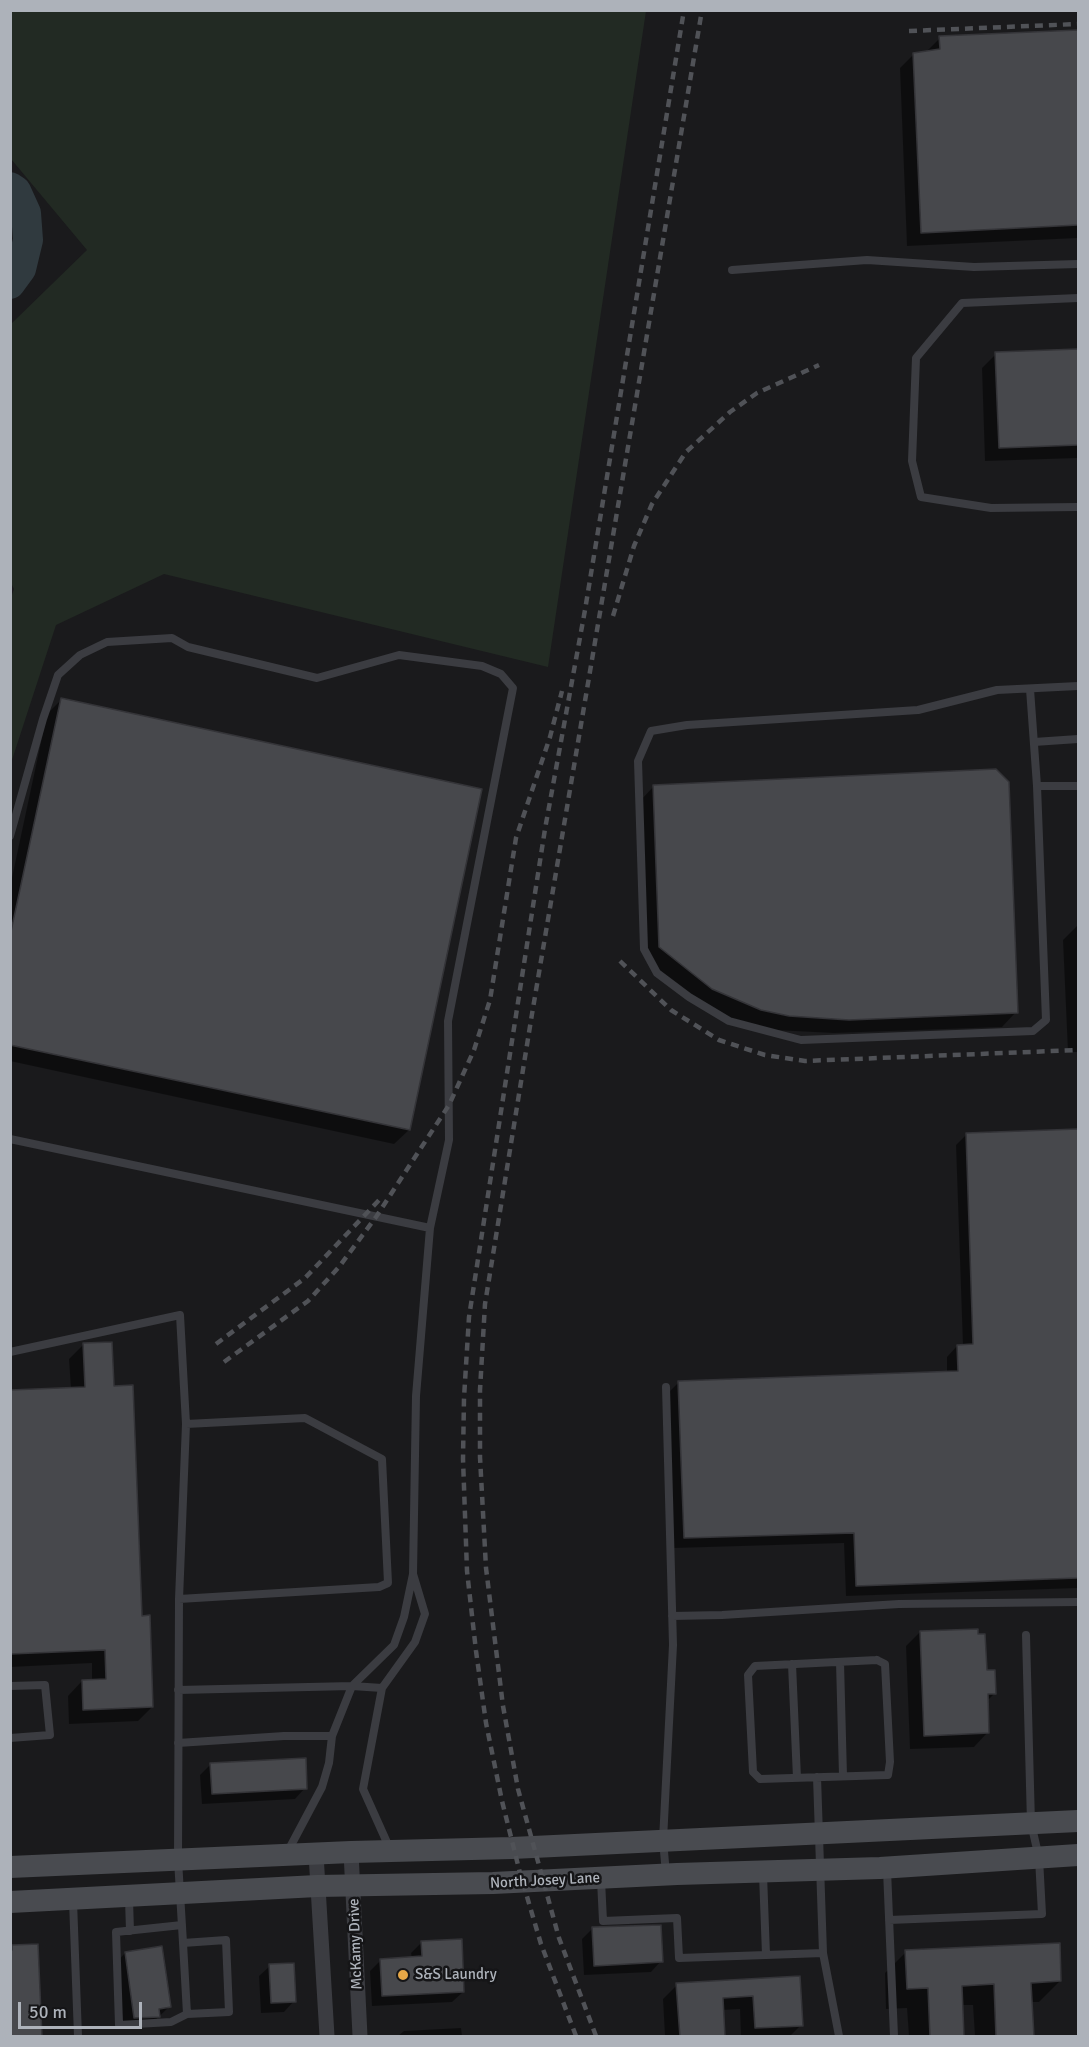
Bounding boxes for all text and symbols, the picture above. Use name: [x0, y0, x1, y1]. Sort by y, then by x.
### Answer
street label: North Josey Lane: [489, 1869, 601, 1893]
street label: McKamy Drive: [345, 1898, 367, 1990]
place label: S&S Laundry: [415, 1966, 497, 1984]
marker: S&S Laundry: [396, 1968, 410, 1982]
scale bar: [21, 1990, 146, 2028]
text: 50 m: [29, 2001, 67, 2023]

